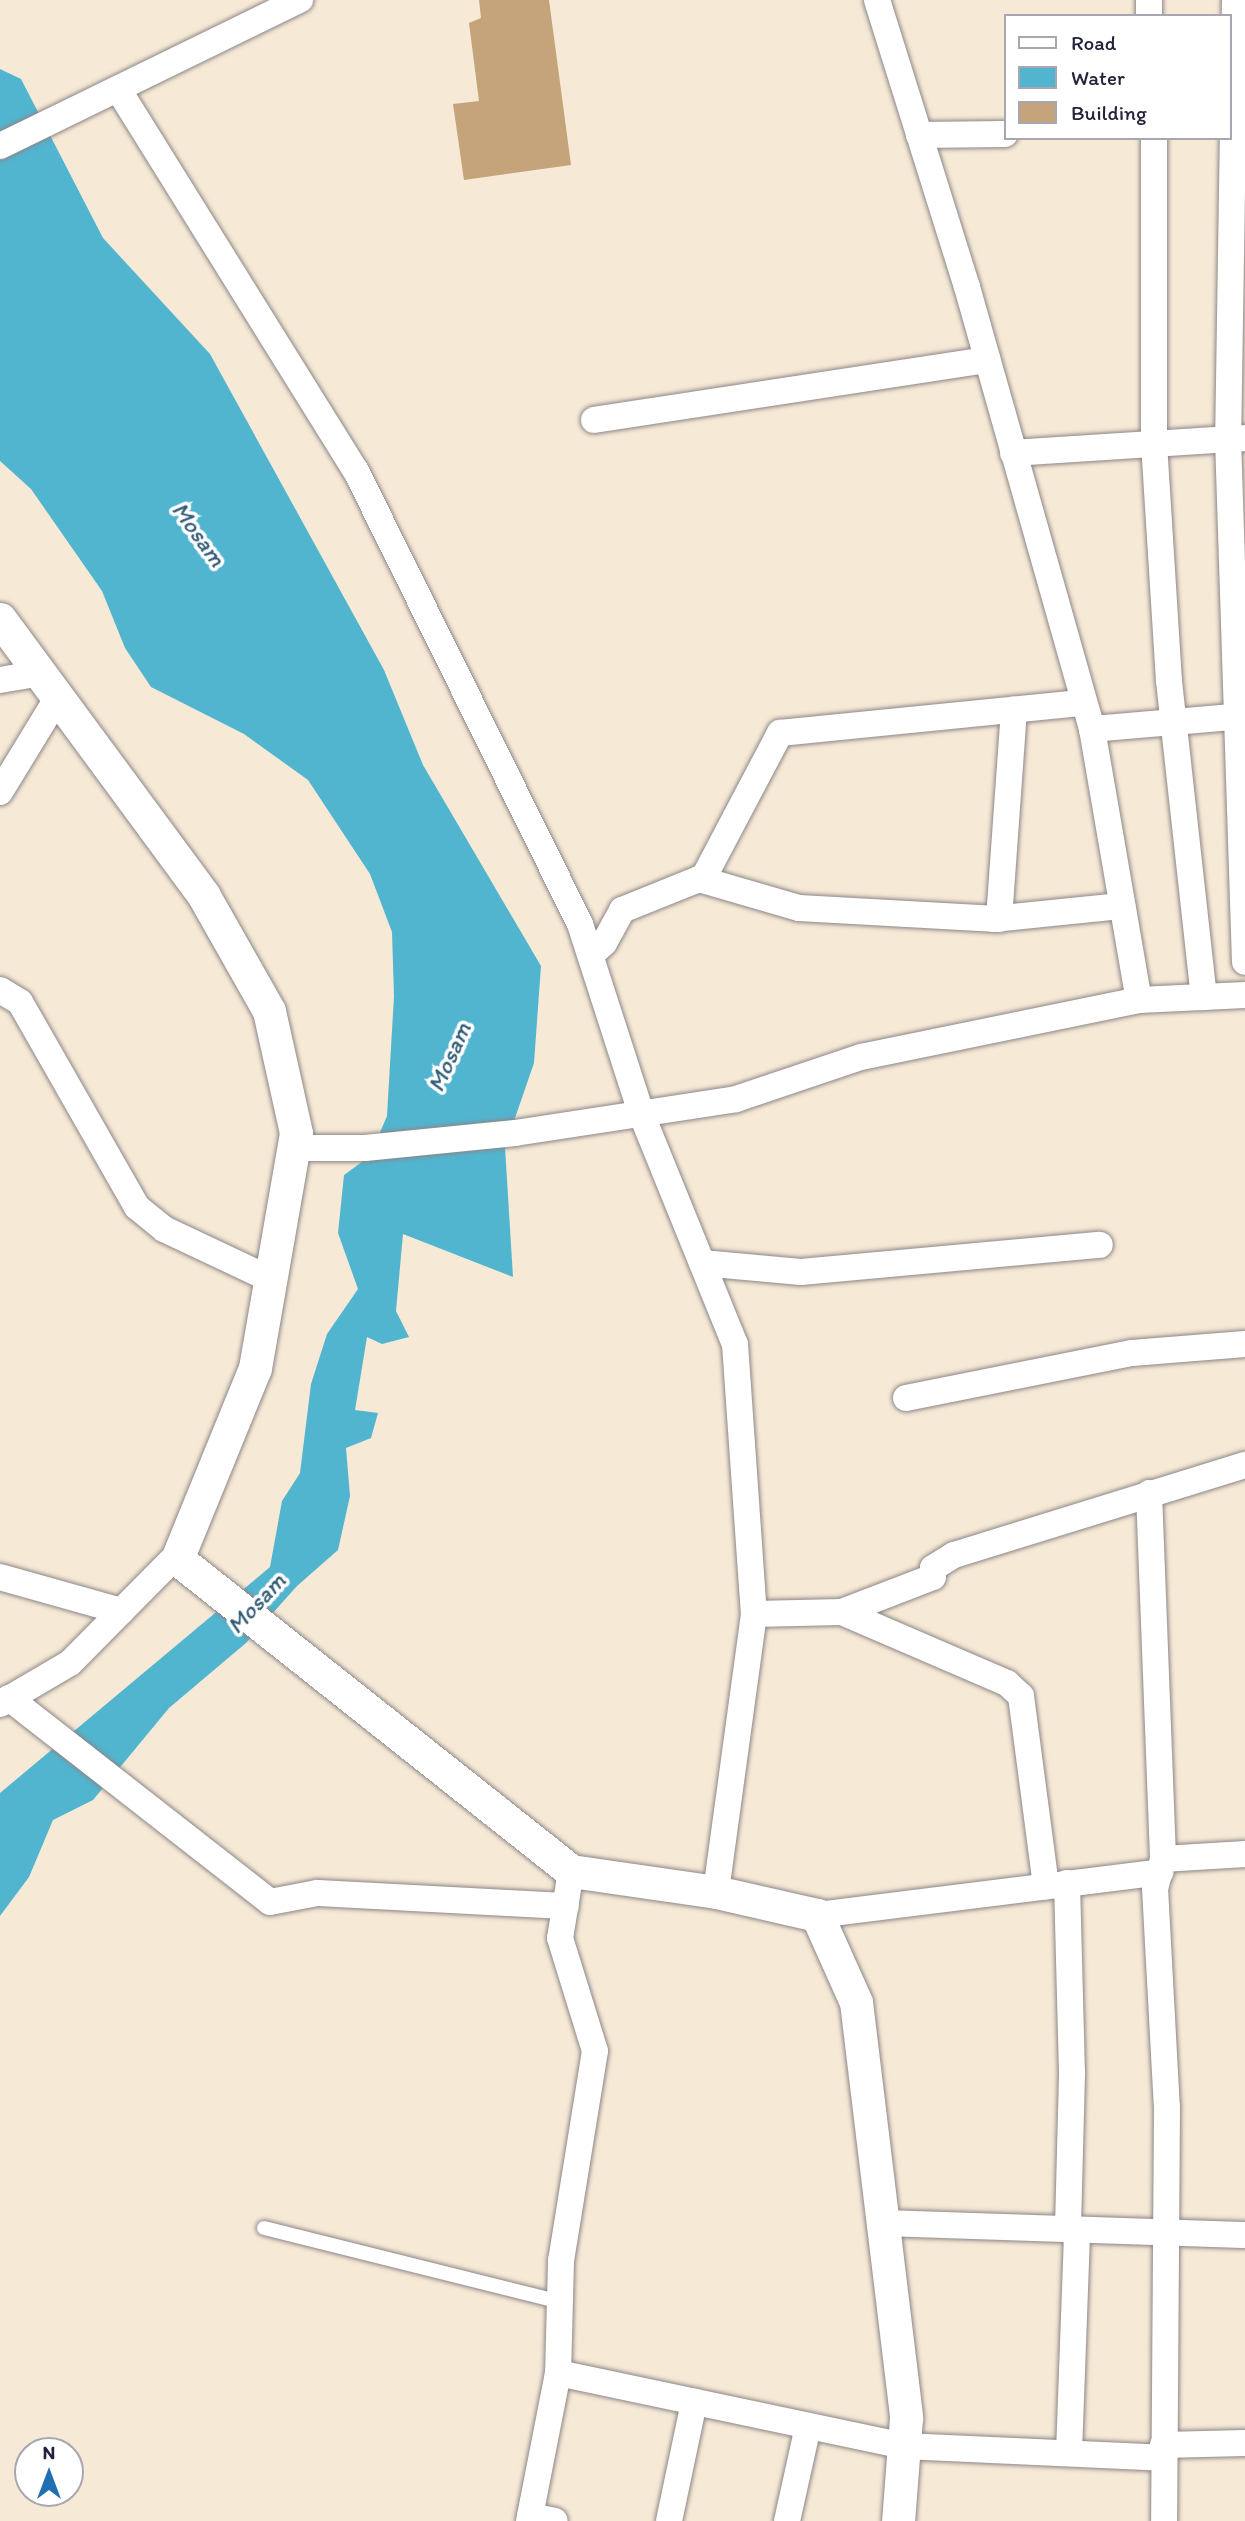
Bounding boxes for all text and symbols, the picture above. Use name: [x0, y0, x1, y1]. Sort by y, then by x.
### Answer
legend: [1004, 14, 1231, 140]
text: Road: [1071, 30, 1116, 55]
text: Water: [1071, 65, 1125, 90]
text: Building: [1071, 100, 1147, 125]
water label: Mosam: [166, 496, 232, 572]
water label: Mosam: [421, 1018, 477, 1096]
water label: Mosam: [221, 1566, 291, 1640]
north arrow: [14, 2437, 84, 2507]
text: N: [43, 2441, 55, 2464]

